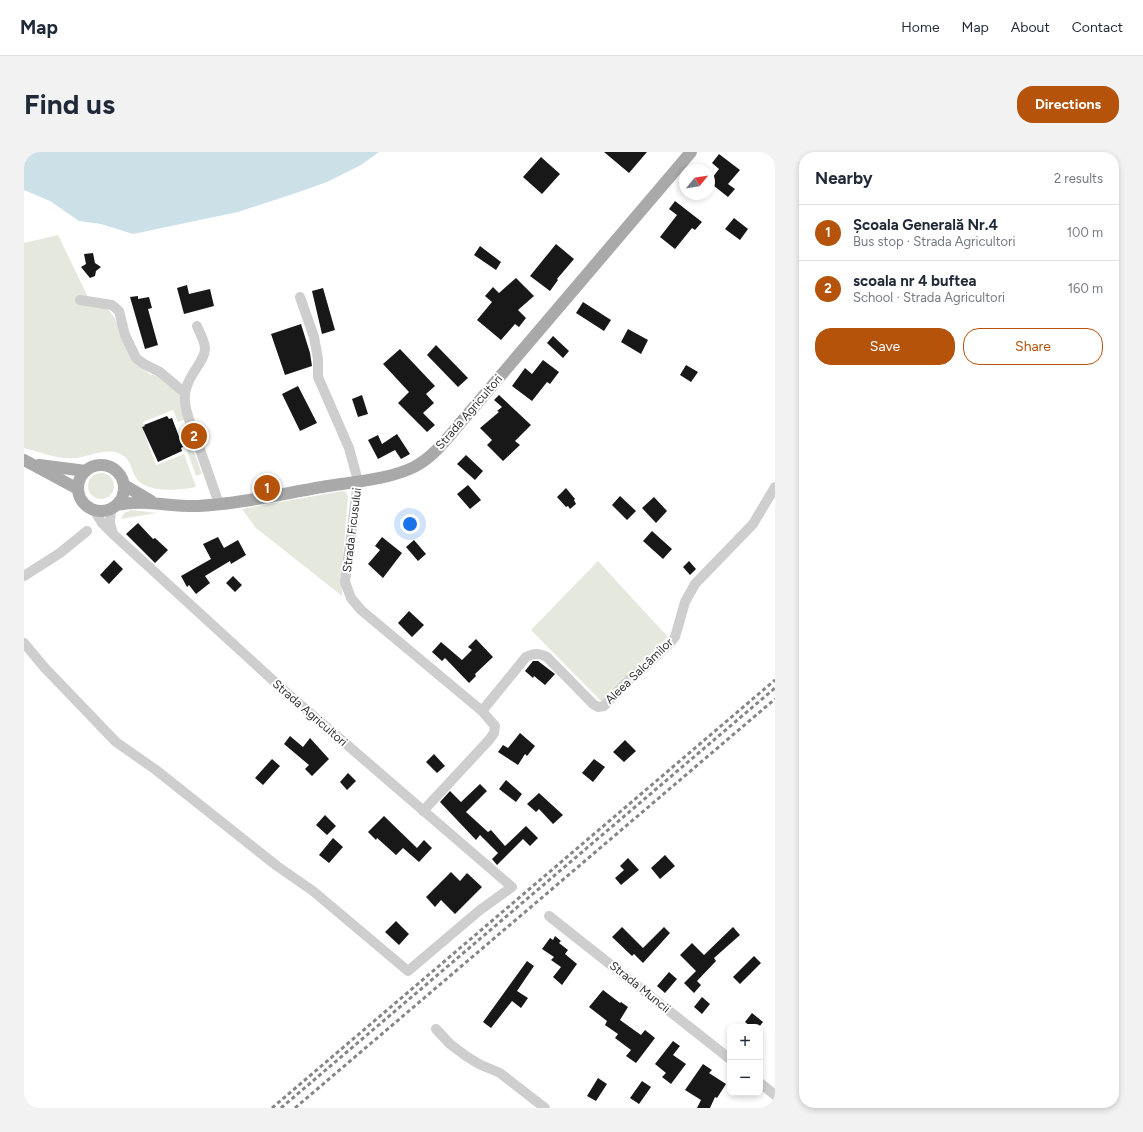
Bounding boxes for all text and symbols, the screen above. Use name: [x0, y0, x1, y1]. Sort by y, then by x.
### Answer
text: Map: [20, 16, 58, 39]
text: Home: [901, 19, 940, 36]
text: Map: [962, 19, 989, 36]
text: About: [1011, 19, 1050, 36]
text: Contact: [1072, 19, 1123, 36]
button: Directions: [1017, 86, 1119, 123]
text: Find us: [24, 87, 115, 121]
north arrow: [679, 164, 715, 200]
text: Nearby: [815, 168, 873, 188]
text: 2 results: [1054, 171, 1103, 186]
text: Școala Generală Nr.4: [853, 216, 998, 234]
text: 1: [825, 225, 831, 240]
text: 100 m: [1067, 225, 1103, 240]
text: Bus stop · Strada Agricultori: [853, 234, 1015, 249]
text: scoala nr 4 buftea: [853, 272, 977, 290]
text: 2: [824, 281, 832, 296]
text: 160 m: [1068, 281, 1103, 296]
text: School · Strada Agricultori: [853, 290, 1005, 305]
button: Save: [815, 328, 955, 365]
button: Share: [963, 328, 1103, 365]
street label: Strada Agricultori: [433, 372, 505, 452]
pin: 2: [181, 421, 207, 451]
pin: 1: [254, 473, 280, 503]
street label: Strada Ficusului: [340, 487, 364, 573]
your location: [400, 514, 420, 534]
street label: Aleea Salcâmilor: [602, 635, 676, 707]
street label: Strada Agricultori: [270, 677, 350, 749]
street label: Strada Muncii: [607, 958, 673, 1016]
map controls: [727, 1024, 763, 1096]
button: +: [727, 1024, 763, 1060]
button: −: [727, 1060, 763, 1096]

